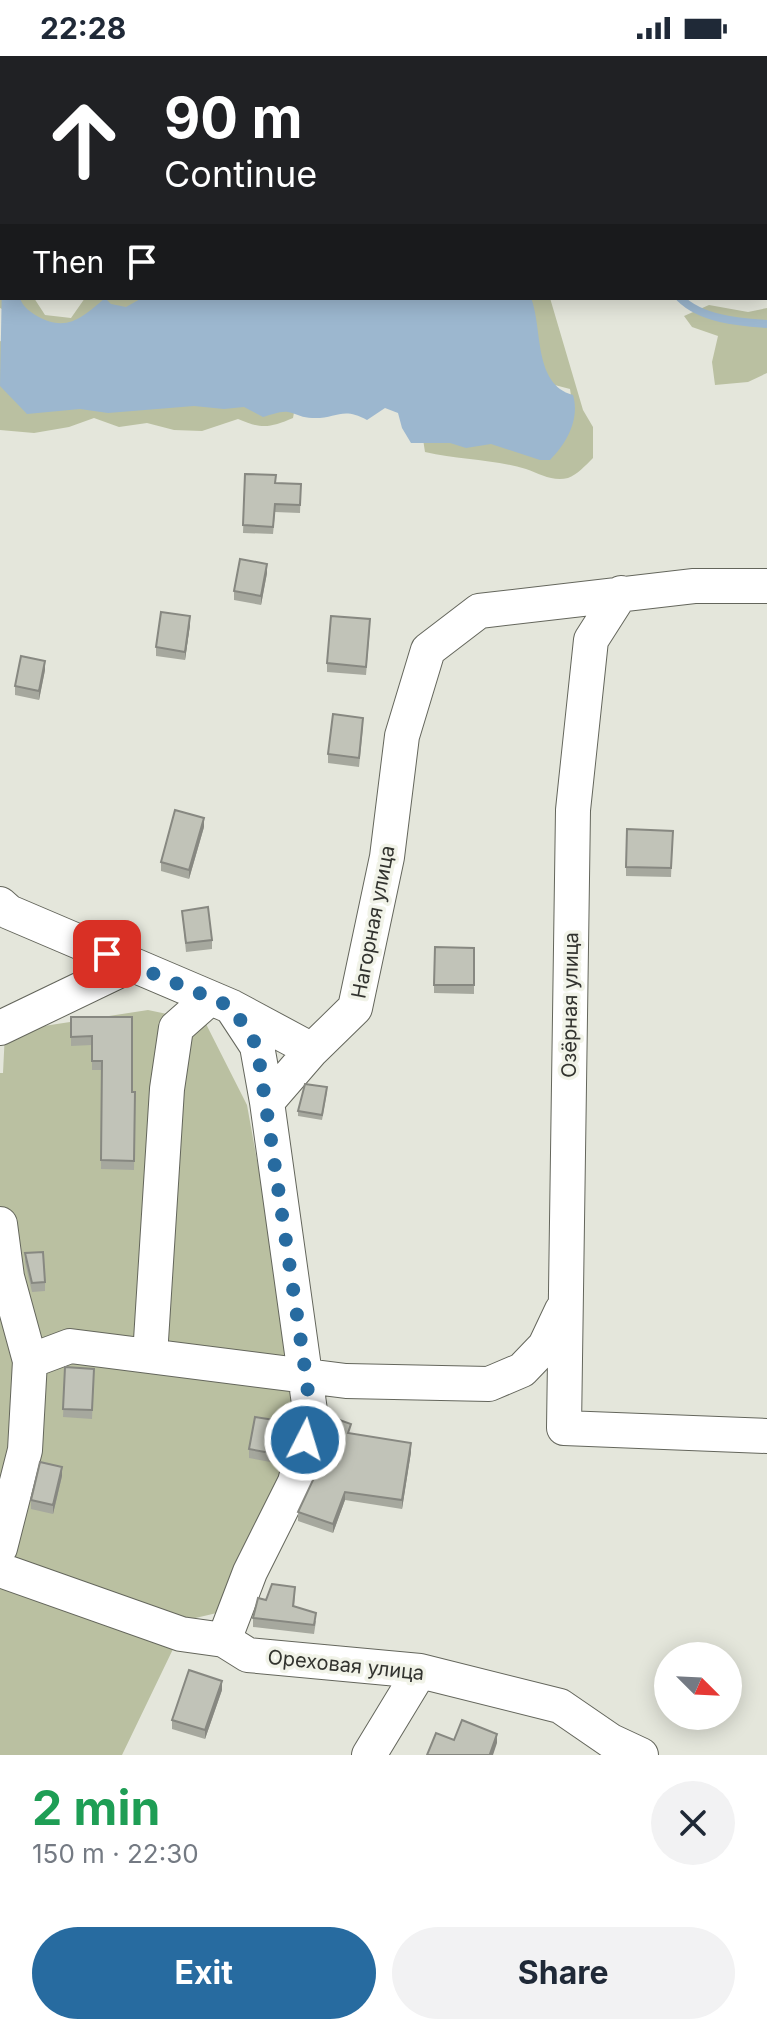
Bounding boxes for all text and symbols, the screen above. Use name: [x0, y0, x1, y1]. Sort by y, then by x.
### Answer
text: 22:28: [40, 10, 126, 46]
text: 90 m: [164, 84, 303, 152]
icon: ahead: [32, 88, 136, 192]
text: Continue: [164, 152, 317, 196]
icon: arrive: [120, 240, 164, 284]
text: Then: [32, 244, 104, 280]
street label: Нагорная улица: [346, 843, 400, 1001]
pin: [73, 920, 141, 988]
icon: arrive: [85, 932, 129, 976]
street label: Озёрная улица: [557, 932, 583, 1078]
position arrow: [263, 1398, 347, 1482]
north arrow: [654, 1642, 742, 1730]
map controls: [654, 1642, 742, 1730]
street label: Ореховая улица: [267, 1645, 425, 1685]
text: 2 min: [32, 1778, 160, 1837]
button: close: [651, 1781, 735, 1865]
text: 150 m · 22:30: [32, 1838, 199, 1869]
button: Exit: [32, 1927, 376, 2019]
button: Share: [392, 1927, 735, 2019]

